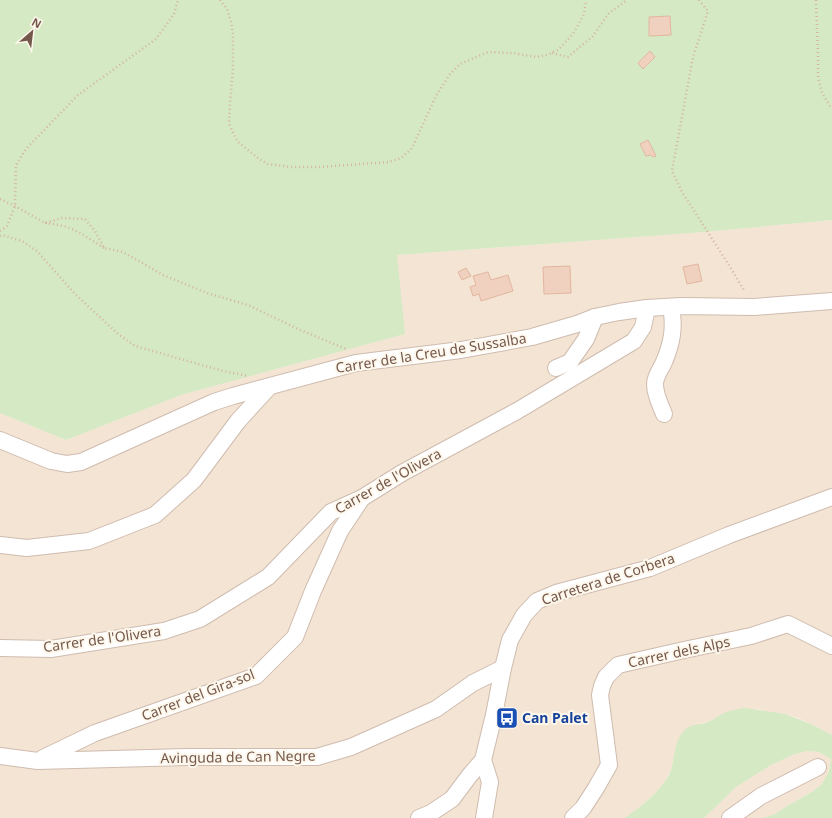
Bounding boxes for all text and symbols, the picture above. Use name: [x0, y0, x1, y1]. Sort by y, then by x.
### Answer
north arrow: [12, 12, 52, 52]
text: N: [29, 14, 44, 31]
street label: Carrer de la Creu de Sussalba: [334, 328, 528, 377]
street label: Carrer de l'Olivera: [331, 443, 444, 518]
street label: Carretera de Corbera: [539, 548, 677, 609]
street label: Carrer de l'Olivera: [42, 621, 162, 656]
street label: Carrer dels Alps: [626, 631, 732, 672]
street label: Carrer del Gira-sol: [139, 664, 257, 725]
bus stop icon: Can Palet: [494, 705, 520, 731]
place label: Can Palet: [522, 708, 588, 727]
street label: Avinguda de Can Negre: [160, 746, 316, 767]

